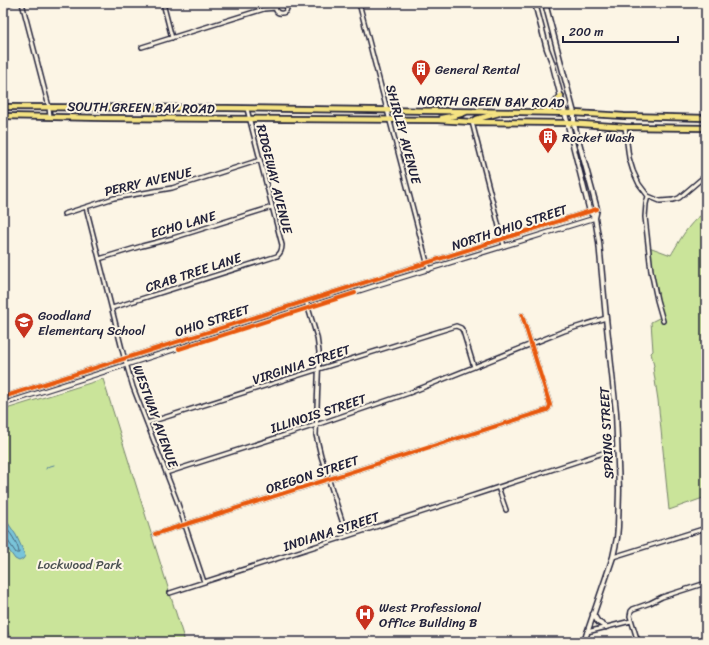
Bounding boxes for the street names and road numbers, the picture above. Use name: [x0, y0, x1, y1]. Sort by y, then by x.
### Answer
street label: SHIRLEY AVENUE: [379, 82, 428, 187]
street label: NORTH GREEN BAY ROAD: [417, 89, 565, 114]
street label: SOUTH GREEN BAY ROAD: [67, 95, 215, 120]
street label: RIDGEWAY AVENUE: [250, 122, 299, 237]
street label: PERRY AVENUE: [102, 160, 195, 203]
street label: NORTH OHIO STREET: [448, 197, 572, 257]
street label: ECHO LANE: [148, 204, 219, 245]
street label: CRAB TREE LANE: [142, 246, 245, 299]
street label: OHIO STREET: [172, 297, 253, 343]
street label: VIRGINIA STREET: [249, 337, 354, 391]
street label: WESTWAY AVENUE: [126, 361, 185, 472]
street label: SPRING STREET: [593, 385, 620, 480]
street label: ILLINOIS STREET: [266, 387, 370, 440]
street label: OREGON STREET: [262, 448, 363, 500]
street label: INDIANA STREET: [279, 505, 383, 558]

